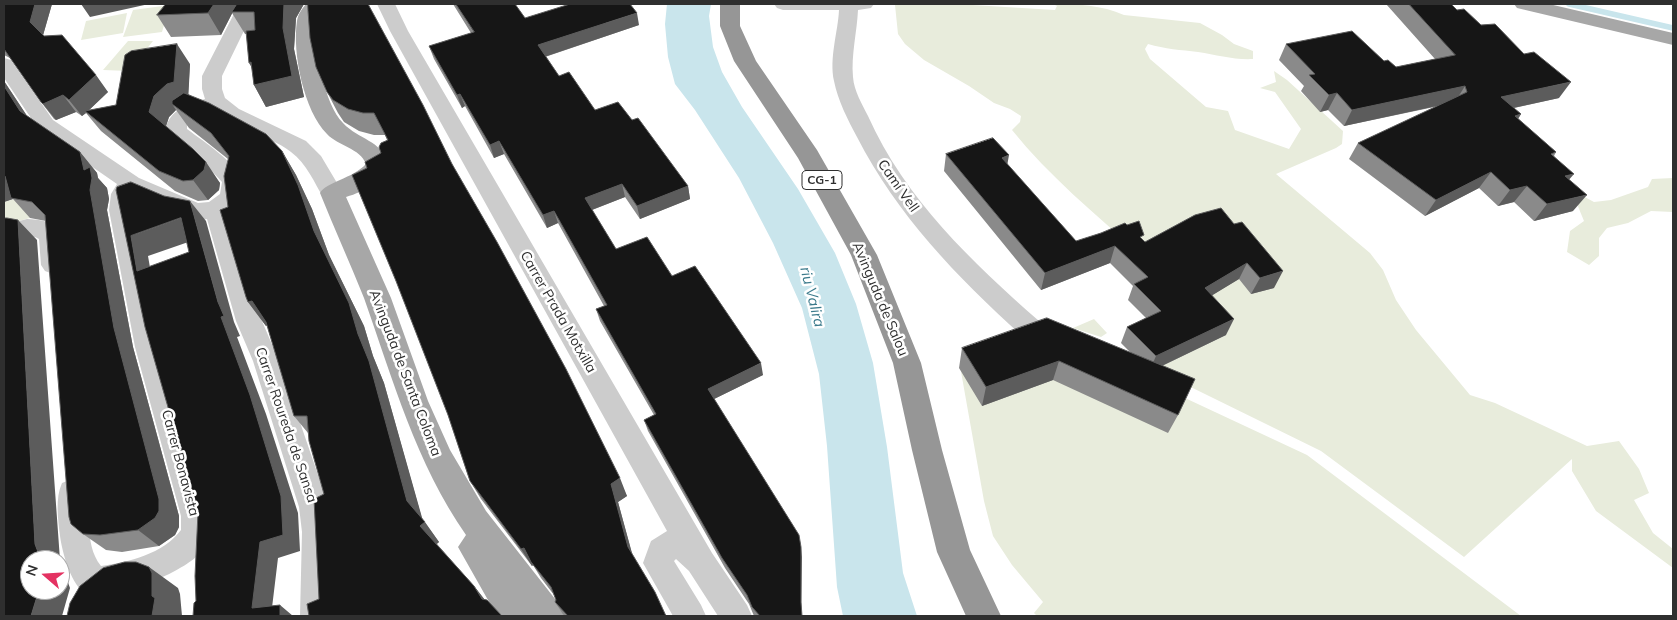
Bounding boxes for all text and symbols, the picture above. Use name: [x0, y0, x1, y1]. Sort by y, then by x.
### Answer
street label: Camí Vell: [874, 157, 922, 215]
road number: CG-1: [802, 170, 842, 190]
street label: Avinguda de Salou: [848, 240, 912, 358]
street label: Carrer Prada Motxilla: [516, 248, 600, 376]
water label: riu Valira: [796, 265, 828, 329]
street label: Avinguda de Santa Coloma: [365, 287, 445, 459]
street label: Carrer Roureda de Sansa: [251, 345, 321, 505]
street label: Carrer Bonavista: [158, 408, 202, 518]
north arrow: [20, 550, 70, 600]
text: N: [22, 563, 42, 578]

